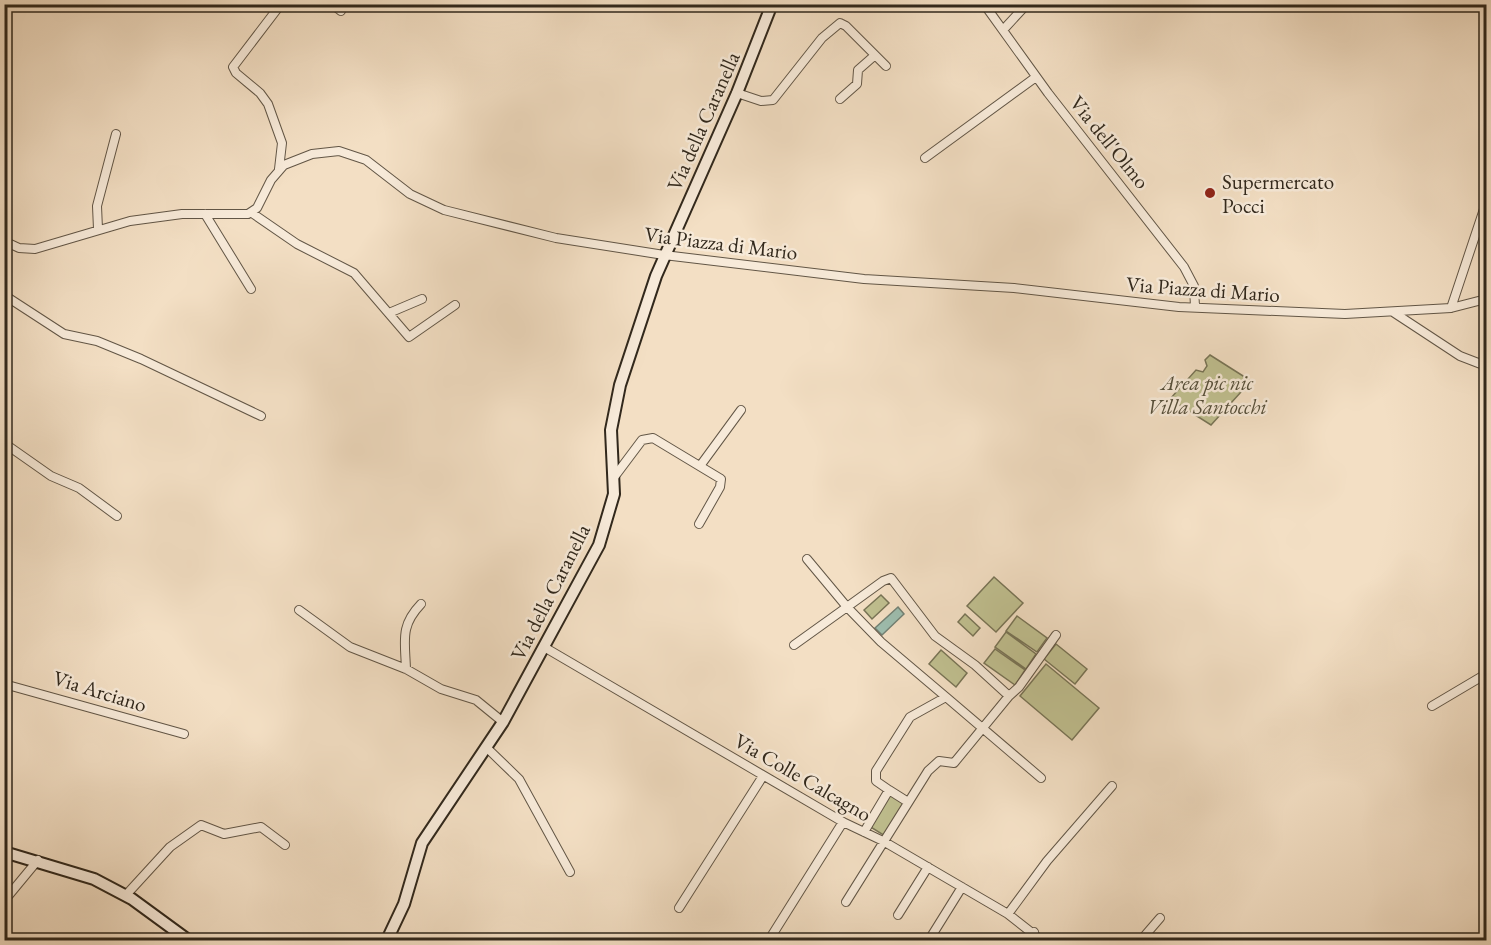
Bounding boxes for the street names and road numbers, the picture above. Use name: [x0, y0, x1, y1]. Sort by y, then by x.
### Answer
street label: Via della Caranella: [660, 47, 746, 195]
street label: Via dell'Olmo: [1064, 90, 1156, 194]
street label: Via Piazza di Mario: [643, 220, 799, 266]
street label: Via Piazza di Mario: [1125, 270, 1281, 308]
street label: Via della Caranella: [504, 519, 596, 665]
street label: Via Arciano: [50, 664, 150, 718]
street label: Via Colle Calcagno: [729, 727, 877, 827]

